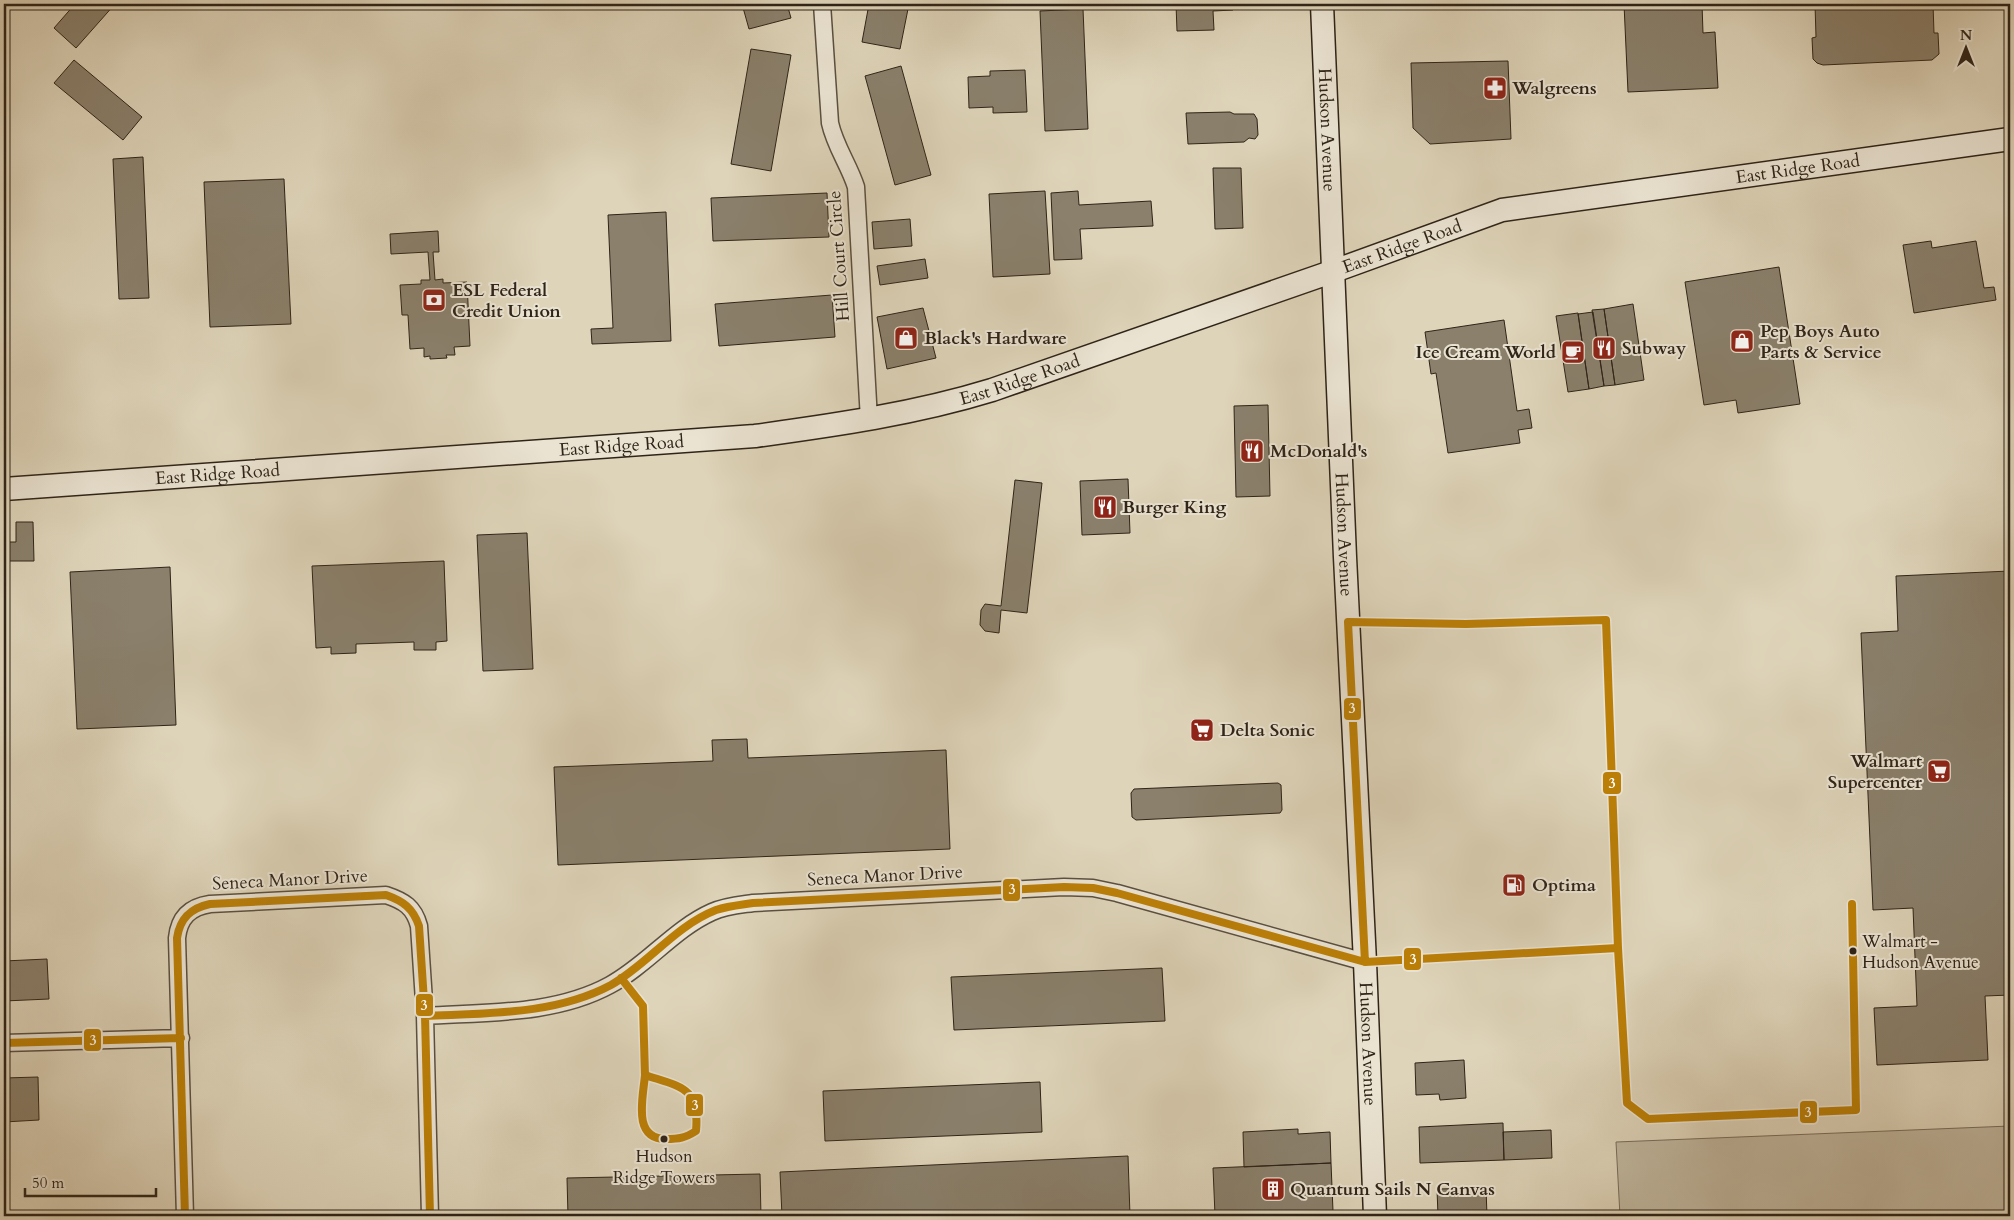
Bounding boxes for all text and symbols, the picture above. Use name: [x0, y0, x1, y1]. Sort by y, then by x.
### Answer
north arrow: [1942, 22, 1992, 72]
text: N: [1960, 26, 1972, 45]
street label: Hudson Avenue: [1312, 68, 1342, 192]
pharmacy icon: Walgreens: [1482, 75, 1508, 101]
place label: Walgreens: [1511, 76, 1597, 101]
street label: East Ridge Road: [1734, 148, 1862, 190]
street label: Hill Court Circle: [822, 190, 856, 322]
street label: East Ridge Road: [1339, 213, 1466, 279]
place label: ESL Federal Credit Union: [452, 278, 561, 324]
bank icon: ESL Federal Credit Union: [421, 287, 447, 313]
place label: Pep Boys Auto Parts & Service: [1760, 319, 1882, 365]
shop icon: Black's Hardware: [893, 325, 919, 351]
place label: Black's Hardware: [924, 326, 1067, 351]
shop icon: Pep Boys Auto Parts & Service: [1729, 328, 1755, 354]
restaurant icon: Subway: [1591, 335, 1617, 361]
place label: Subway: [1622, 336, 1687, 361]
cafe icon: Ice Cream World: [1560, 339, 1586, 365]
place label: Ice Cream World: [1415, 340, 1557, 365]
street label: East Ridge Road: [957, 348, 1083, 411]
street label: East Ridge Road: [558, 429, 685, 462]
restaurant icon: McDonald's: [1239, 438, 1265, 464]
place label: McDonald's: [1270, 439, 1367, 464]
street label: East Ridge Road: [154, 457, 281, 491]
street label: Hudson Avenue: [1329, 472, 1359, 597]
restaurant icon: Burger King: [1092, 494, 1118, 520]
place label: Burger King: [1122, 495, 1226, 520]
line badge: 3: [1343, 697, 1362, 721]
text: 3: [1348, 699, 1356, 718]
supermarket icon: Delta Sonic: [1189, 717, 1215, 743]
place label: Delta Sonic: [1220, 718, 1315, 743]
place label: Walmart Supercenter: [1828, 749, 1923, 795]
supermarket icon: Walmart Supercenter: [1926, 758, 1952, 784]
line badge: 3: [1602, 771, 1622, 795]
text: 3: [1608, 774, 1616, 793]
street label: Seneca Manor Drive: [806, 859, 964, 893]
street label: Seneca Manor Drive: [211, 863, 369, 897]
fuel station icon: Optima: [1501, 872, 1527, 898]
place label: Optima: [1532, 873, 1596, 898]
line badge: 3: [1002, 878, 1021, 902]
text: 3: [1008, 880, 1016, 899]
place label: Walmart - Hudson Avenue: [1861, 930, 1979, 974]
marker: Walmart - Hudson Avenue: [1848, 946, 1858, 956]
line badge: 3: [1403, 947, 1422, 971]
text: 3: [1409, 950, 1417, 969]
street label: Hudson Avenue: [1353, 982, 1383, 1106]
line badge: 3: [415, 993, 434, 1017]
text: 3: [420, 996, 428, 1015]
line badge: 3: [83, 1028, 102, 1052]
text: 3: [89, 1031, 97, 1050]
line badge: 3: [685, 1093, 704, 1117]
text: 3: [691, 1096, 699, 1115]
line badge: 3: [1799, 1100, 1818, 1124]
text: 3: [1804, 1103, 1812, 1122]
marker: Hudson Ridge Towers: [659, 1134, 669, 1144]
place label: Hudson Ridge Towers: [613, 1145, 715, 1189]
scale bar: [25, 1165, 156, 1197]
text: 50 m: [32, 1173, 64, 1193]
building icon: Quantum Sails N Canvas: [1260, 1176, 1286, 1202]
place label: Quantum Sails N Canvas: [1290, 1177, 1495, 1202]

